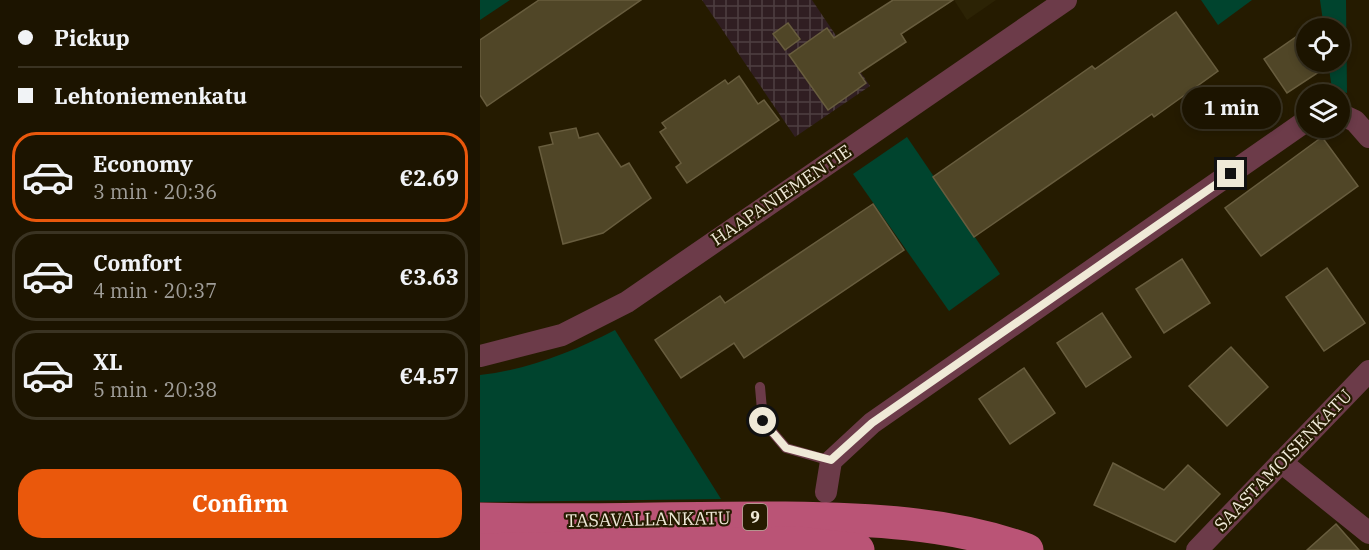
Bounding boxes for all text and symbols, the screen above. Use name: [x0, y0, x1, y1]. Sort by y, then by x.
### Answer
map controls: [1296, 18, 1350, 138]
button: locate: [1296, 18, 1350, 72]
text: Pickup: [54, 23, 130, 52]
text: Lehtoniemenkatu: [54, 81, 247, 110]
button: layers: [1296, 84, 1350, 138]
callout: 1 min: [1182, 87, 1281, 129]
text: 1 min: [1204, 94, 1260, 121]
street label: HAAPANIEMENTIE: [706, 139, 856, 251]
text: Economy: [93, 149, 193, 178]
icon: car: [21, 150, 75, 204]
route end: [1217, 160, 1244, 187]
text: €2.69: [400, 163, 459, 192]
text: 3 min · 20:36: [93, 178, 217, 205]
text: Comfort: [93, 248, 182, 277]
icon: car: [21, 249, 75, 303]
text: €3.63: [400, 262, 459, 291]
text: 4 min · 20:37: [93, 277, 217, 304]
text: XL: [93, 347, 123, 376]
icon: car: [21, 348, 75, 402]
text: €4.57: [400, 361, 459, 390]
text: 5 min · 20:38: [93, 376, 217, 403]
street label: SAASTAMOISENKATU: [1209, 384, 1357, 536]
route start: [749, 407, 776, 434]
button: Confirm: [18, 469, 462, 538]
road number: 9: [743, 504, 767, 530]
street label: TASAVALLANKATU: [565, 506, 731, 532]

